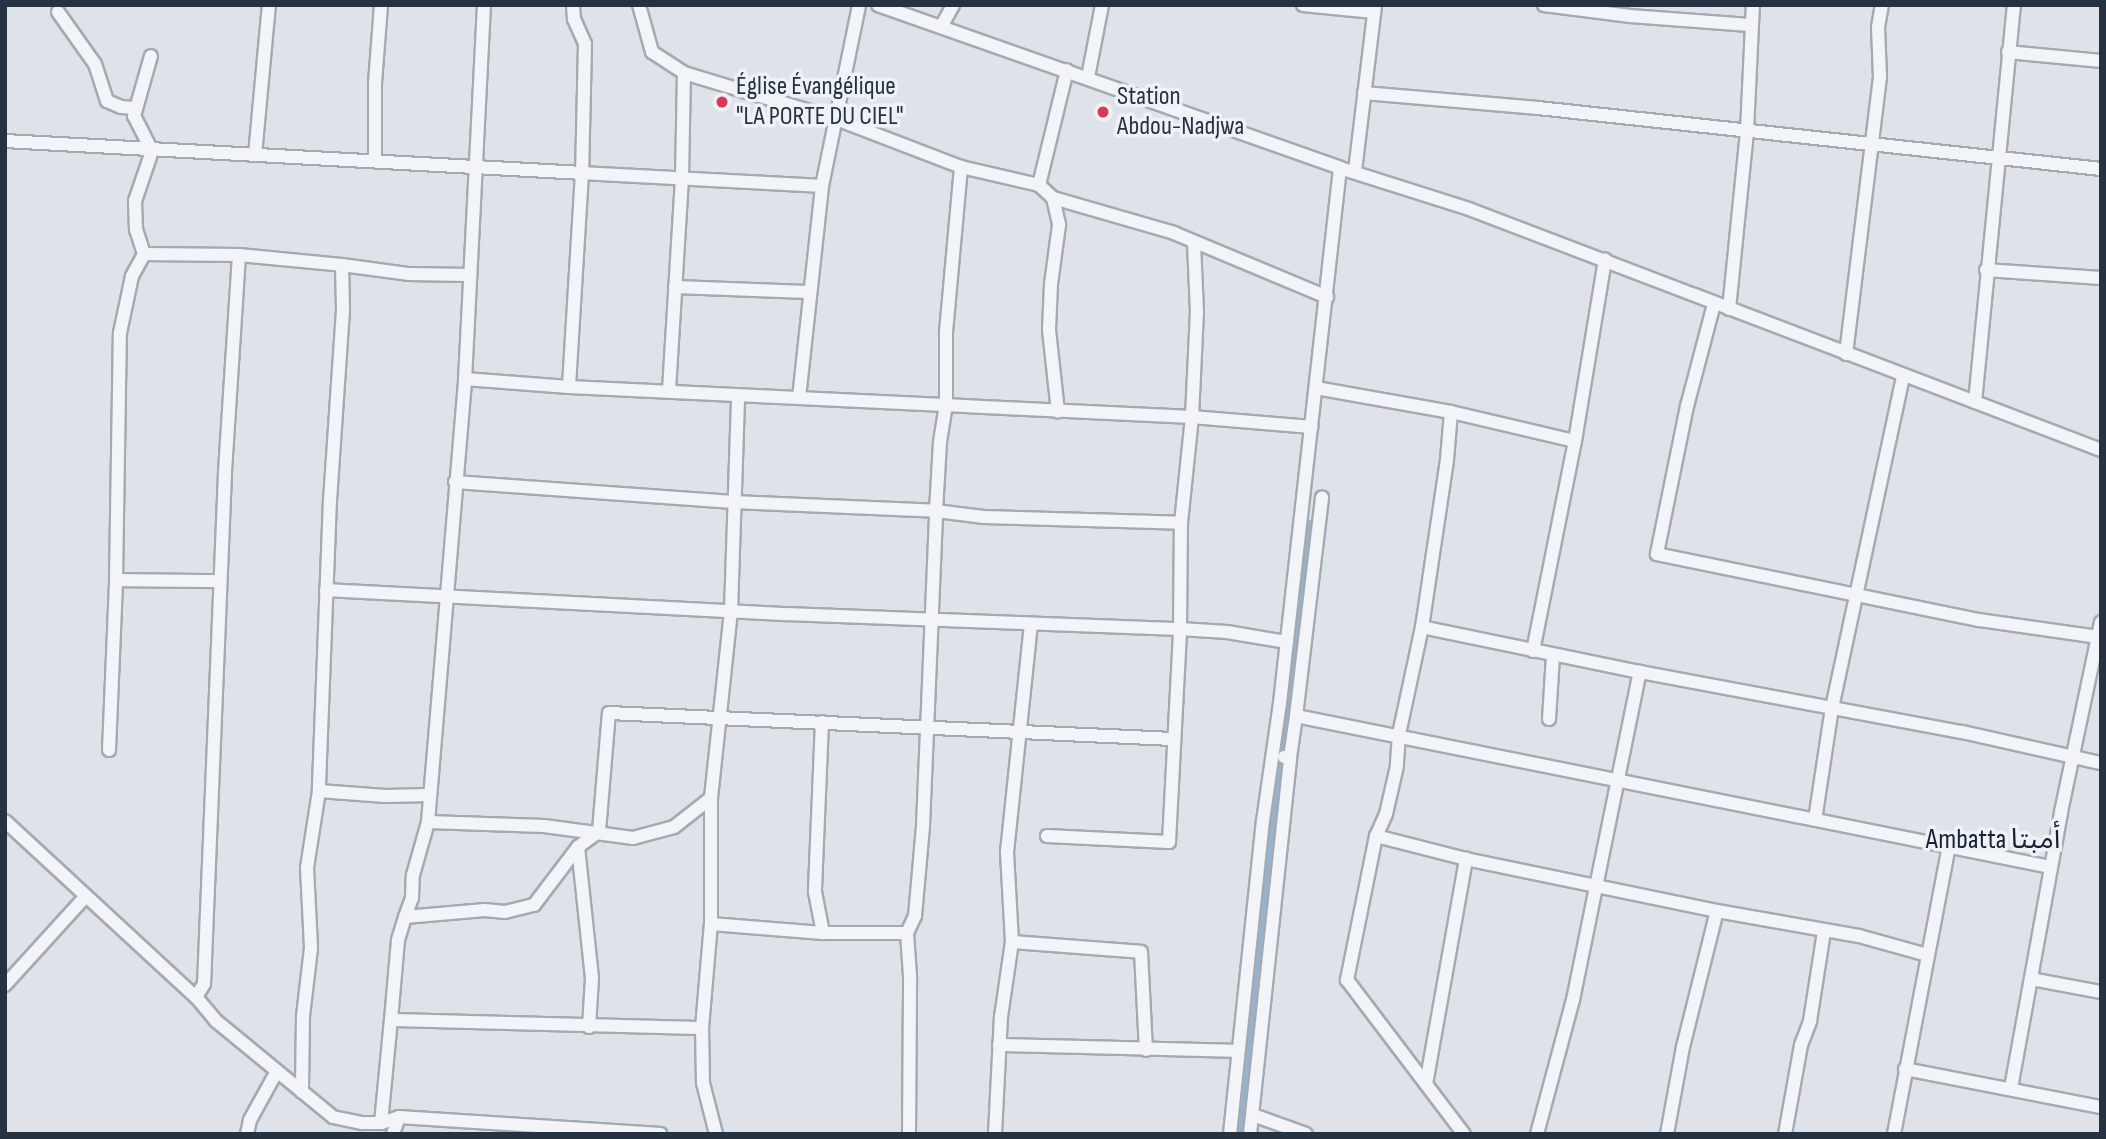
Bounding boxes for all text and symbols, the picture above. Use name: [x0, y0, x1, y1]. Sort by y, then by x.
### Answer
place label: Église Évangélique "LA PORTE DU CIEL": [736, 71, 904, 132]
place label: Station Abdou-Nadjwa: [1117, 81, 1244, 142]
marker: Église Évangélique "LA PORTE DU CIEL": [714, 94, 730, 110]
marker: Station Abdou-Nadjwa: [1095, 104, 1111, 120]
district label: Ambatta أمبتا: [1926, 823, 2060, 857]

